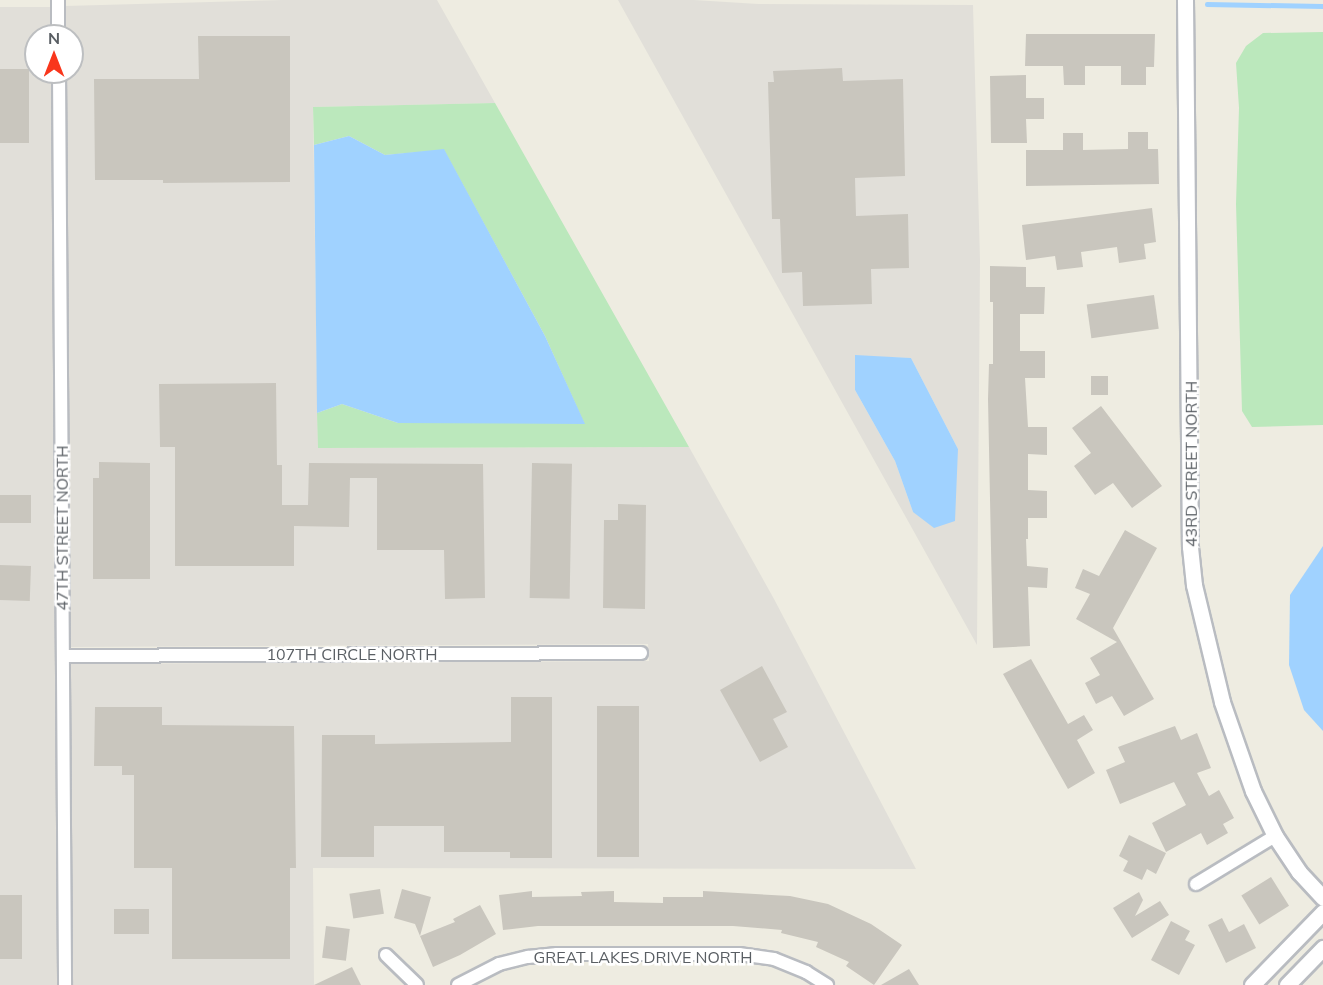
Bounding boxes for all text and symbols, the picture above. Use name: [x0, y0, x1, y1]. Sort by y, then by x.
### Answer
north arrow: [24, 24, 84, 84]
text: N: [48, 28, 60, 48]
street label: 43RD STREET NORTH: [1181, 381, 1201, 547]
street label: 47TH STREET NORTH: [52, 445, 72, 611]
street label: 107TH CIRCLE NORTH: [266, 644, 438, 664]
street label: GREAT LAKES DRIVE NORTH: [534, 947, 752, 967]

